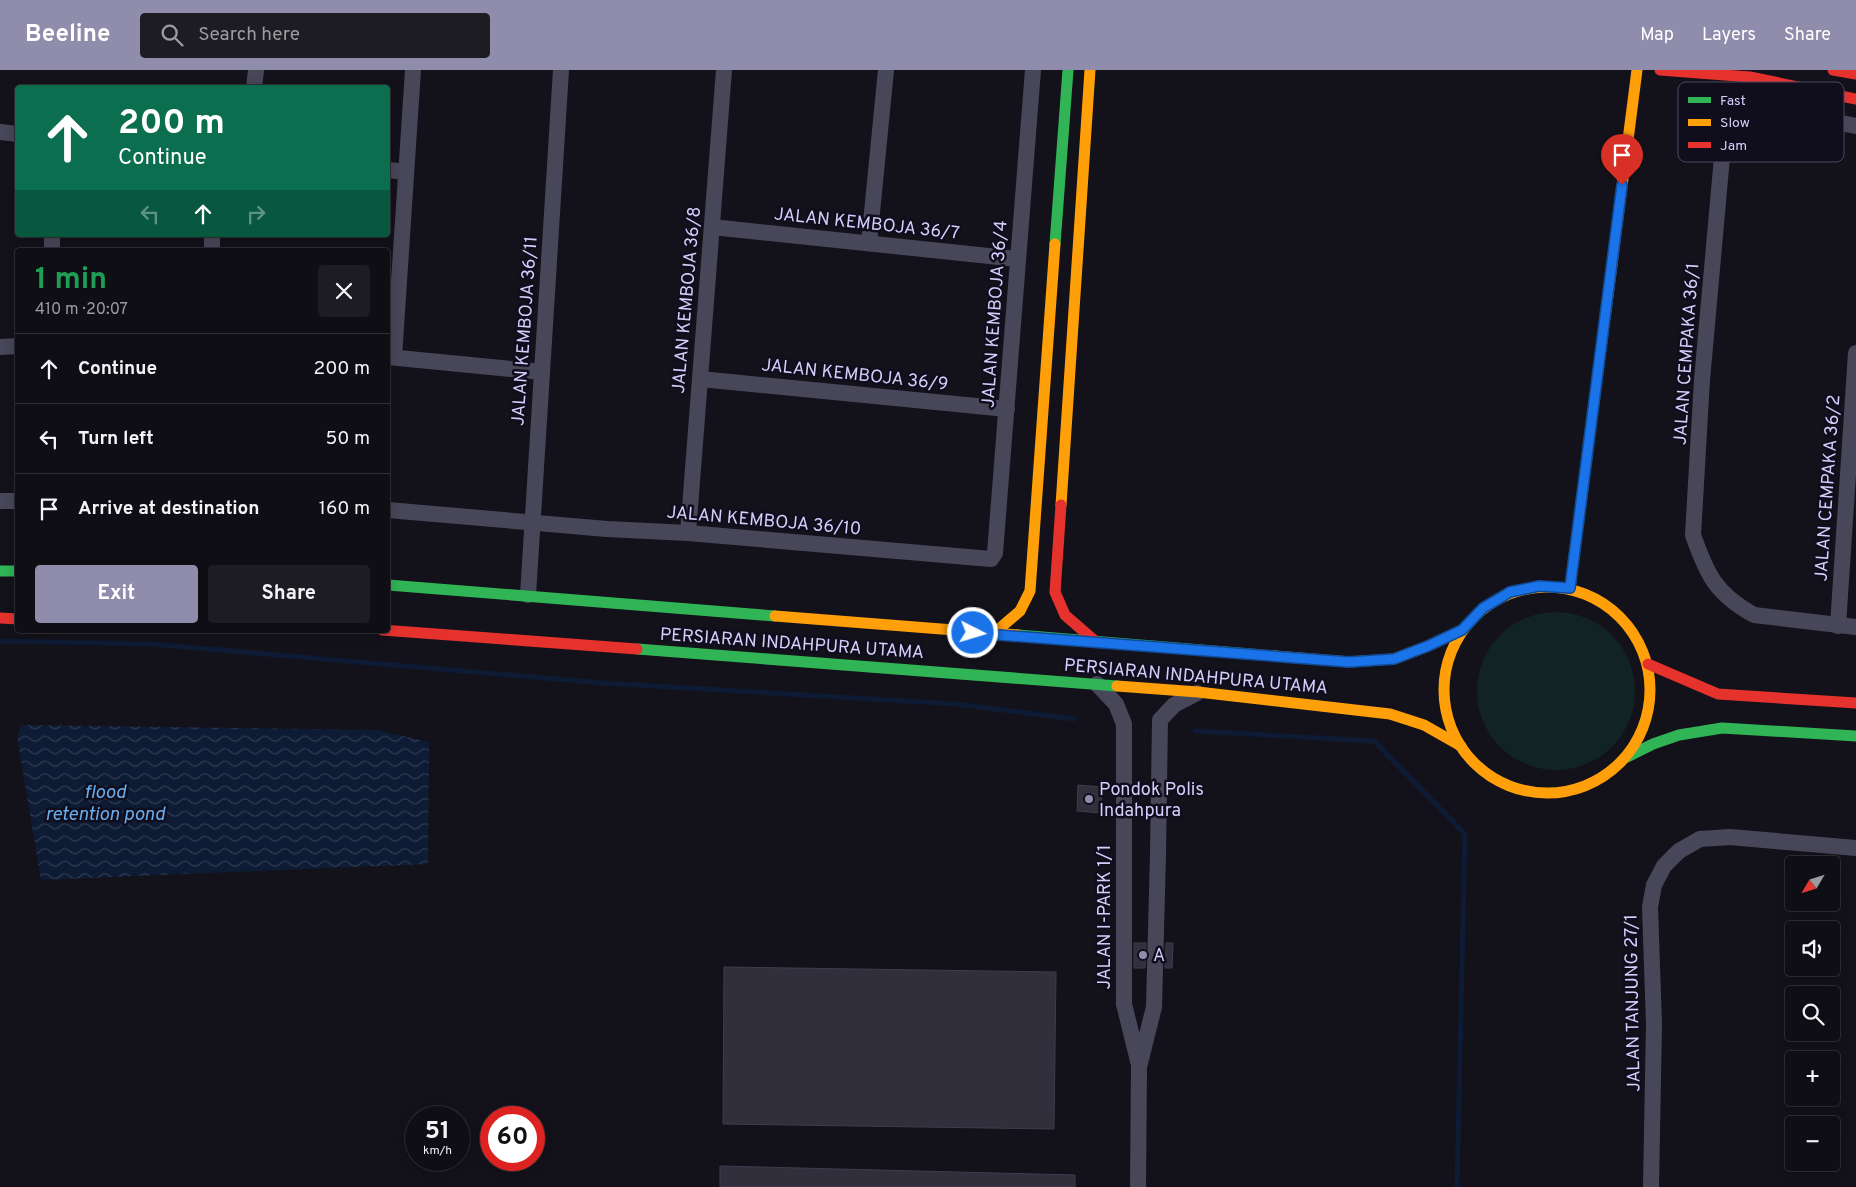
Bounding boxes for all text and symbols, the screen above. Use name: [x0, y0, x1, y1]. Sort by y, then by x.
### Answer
search box: [140, 13, 490, 58]
text: Beeline: [25, 20, 110, 50]
icon: search: [158, 21, 186, 49]
text: Search here: [198, 23, 300, 47]
text: Map: [1640, 24, 1674, 47]
text: Layers: [1702, 24, 1756, 47]
text: Share: [1784, 24, 1831, 47]
legend: [1678, 82, 1844, 162]
text: Fast: [1720, 93, 1746, 110]
text: 200 m: [118, 102, 225, 146]
icon: ahead: [35, 105, 100, 170]
text: Slow: [1720, 115, 1750, 132]
pin: [1601, 134, 1643, 185]
text: Jam: [1720, 138, 1747, 155]
icon: arrive: [1608, 141, 1636, 169]
text: Continue: [118, 145, 207, 172]
icon: left: [136, 200, 164, 228]
icon: ahead: [189, 200, 217, 228]
icon: right: [242, 200, 270, 228]
street label: JALAN KEMBOJA 36/7: [773, 203, 961, 246]
street label: JALAN KEMBOJA 36/8: [668, 206, 707, 395]
street label: JALAN KEMBOJA 36/4: [977, 220, 1014, 409]
street label: JALAN KEMBOJA 36/11: [507, 235, 544, 427]
text: 1 min: [35, 262, 107, 299]
street label: JALAN CEMPAKA 36/1: [1670, 262, 1705, 446]
button: close: [318, 265, 370, 317]
text: 410 m · 20:07: [35, 300, 128, 320]
street label: JALAN KEMBOJA 36/9: [760, 354, 949, 397]
icon: ahead: [35, 355, 63, 383]
text: Continue: [78, 357, 157, 381]
text: 200 m: [314, 357, 370, 381]
street label: JALAN CEMPAKA 36/2: [1810, 394, 1846, 582]
icon: left: [35, 425, 63, 453]
text: Turn left: [78, 427, 154, 451]
text: 50 m: [325, 427, 370, 451]
icon: arrive: [35, 495, 63, 523]
text: Arrive at destination: [78, 497, 259, 521]
text: 160 m: [319, 497, 370, 521]
street label: JALAN KEMBOJA 36/10: [666, 502, 862, 541]
button: Exit: [35, 565, 198, 623]
button: Share: [208, 565, 370, 623]
position arrow: [946, 606, 998, 658]
street label: PERSIARAN INDAHPURA UTAMA: [659, 624, 925, 665]
street label: PERSIARAN INDAHPURA UTAMA: [1063, 654, 1329, 700]
place label: Pondok Polis Indahpura: [1099, 779, 1204, 823]
water label: flood retention pond: [45, 781, 167, 827]
marker: Pondok Polis Indahpura: [1083, 793, 1095, 805]
street label: JALAN I-PARK 1/1: [1094, 845, 1117, 989]
north arrow: [1785, 856, 1840, 911]
map controls: [1785, 856, 1840, 1171]
street label: JALAN TANJUNG 27/1: [1620, 914, 1647, 1092]
button: sound: [1785, 921, 1840, 976]
place label: A: [1153, 945, 1165, 968]
marker: A: [1137, 949, 1149, 961]
button: search: [1785, 986, 1840, 1041]
button: +: [1785, 1051, 1840, 1106]
speed limit sign: 60: [480, 1106, 545, 1171]
text: 51: [425, 1116, 450, 1148]
button: −: [1785, 1116, 1840, 1171]
text: km/h: [423, 1143, 452, 1159]

